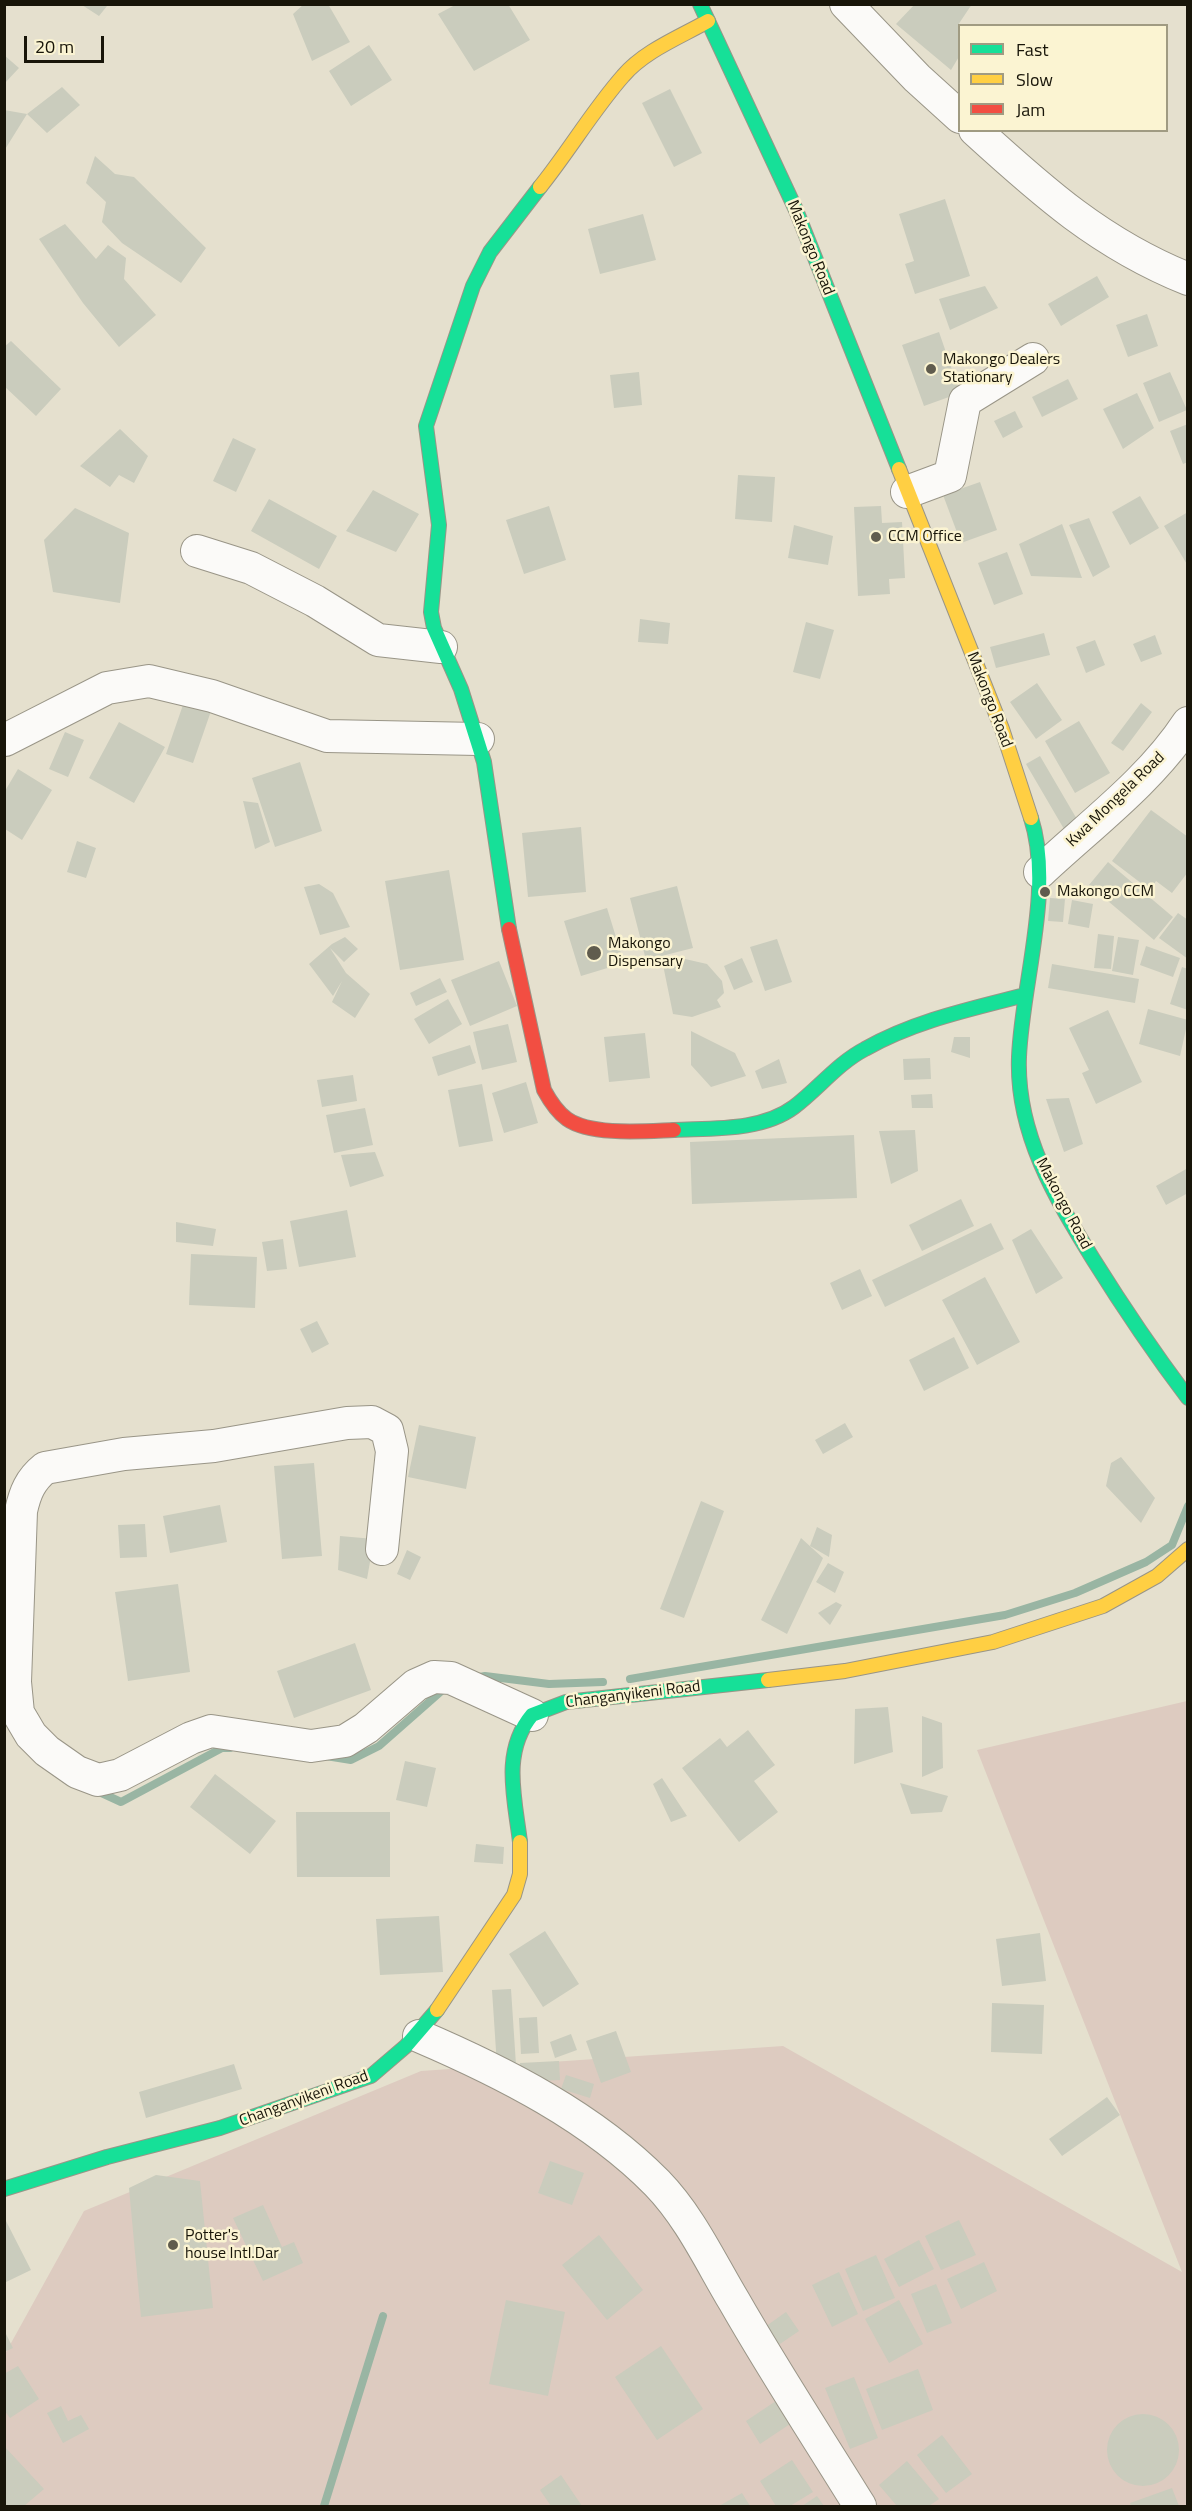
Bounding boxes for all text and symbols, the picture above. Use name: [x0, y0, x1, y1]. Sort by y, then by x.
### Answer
scale bar: [27, 24, 106, 62]
legend: [958, 24, 1168, 132]
text: 20 m: [35, 33, 74, 60]
text: Fast: [1016, 36, 1049, 63]
text: Slow: [1016, 66, 1053, 93]
text: Jam: [1016, 96, 1045, 123]
street label: Makongo Road: [782, 198, 838, 298]
place label: Makongo Dealers Stationary: [943, 350, 1060, 388]
marker: Makongo Dealers Stationary: [924, 362, 938, 376]
place label: CCM Office: [888, 527, 962, 547]
marker: CCM Office: [869, 530, 883, 544]
street label: Makongo Road: [962, 650, 1016, 750]
street label: Kwa Mongela Road: [1063, 748, 1169, 852]
place label: Makongo CCM: [1057, 882, 1154, 902]
marker: Makongo CCM: [1038, 885, 1052, 899]
place label: Makongo Dispensary: [608, 934, 683, 972]
marker: Makongo Dispensary: [585, 944, 603, 962]
street label: Makongo Road: [1031, 1155, 1095, 1253]
street label: Changanyikeni Road: [565, 1677, 701, 1713]
street label: Changanyikeni Road: [237, 2067, 371, 2131]
place label: Potter's house Intl.Dar: [185, 2226, 279, 2264]
marker: Potter's house Intl.Dar: [166, 2238, 180, 2252]

